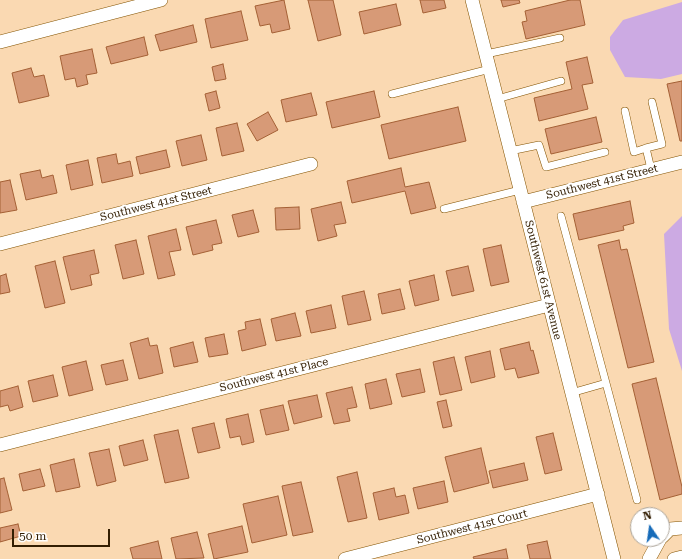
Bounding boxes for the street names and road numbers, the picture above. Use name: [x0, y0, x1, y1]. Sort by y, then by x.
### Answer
street label: Southwest 41st Street: [545, 162, 659, 202]
street label: Southwest 41st Street: [99, 184, 213, 224]
street label: Southwest 61st Avenue: [522, 219, 564, 341]
street label: Southwest 41st Place: [218, 355, 330, 395]
street label: Southwest 41st Court: [415, 507, 529, 547]

